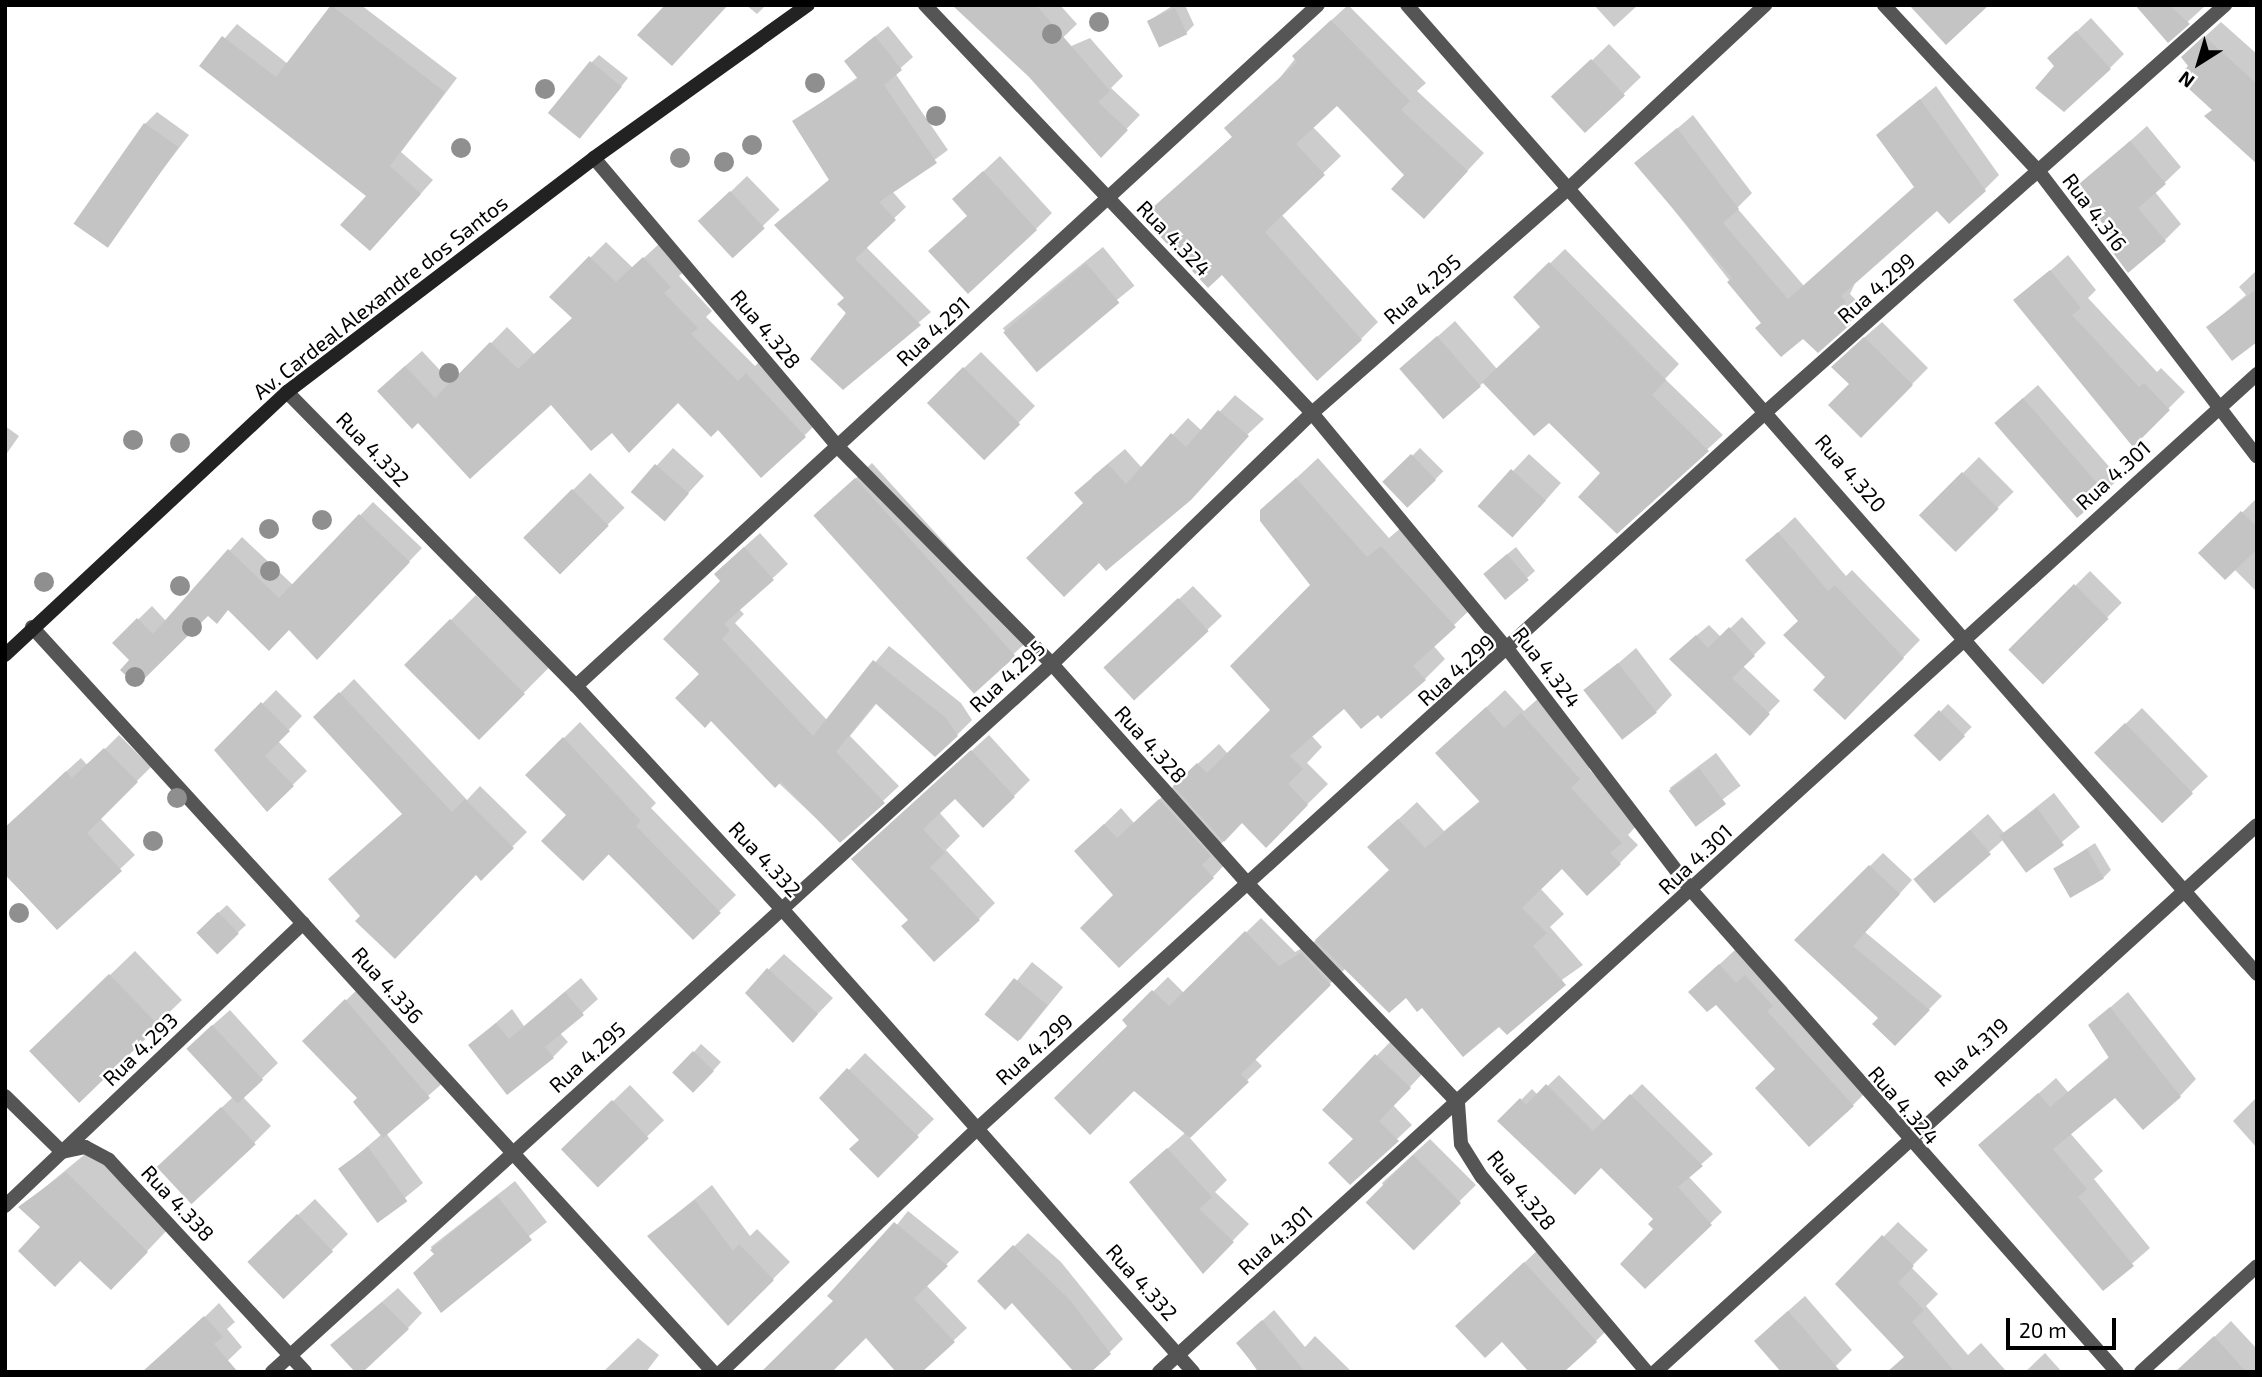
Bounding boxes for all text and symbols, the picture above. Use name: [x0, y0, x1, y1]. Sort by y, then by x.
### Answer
north arrow: [2164, 28, 2234, 98]
text: N: [2174, 67, 2198, 93]
street label: Rua 4.316: [2058, 168, 2132, 256]
street label: Av. Cardeal Alexandre dos Santos: [247, 189, 513, 405]
street label: Rua 4.324: [1132, 195, 1216, 281]
street label: Rua 4.299: [1832, 247, 1920, 329]
street label: Rua 4.295: [1378, 249, 1466, 329]
street label: Rua 4.328: [726, 284, 806, 374]
street label: Rua 4.291: [891, 291, 975, 371]
street label: Rua 4.332: [331, 406, 415, 492]
street label: Rua 4.320: [1810, 429, 1892, 517]
street label: Rua 4.301: [2071, 435, 2155, 515]
street label: Rua 4.324: [1508, 622, 1586, 712]
street label: Rua 4.299: [1412, 629, 1500, 711]
street label: Rua 4.295: [964, 635, 1050, 717]
street label: Rua 4.328: [1110, 700, 1192, 788]
street label: Rua 4.332: [724, 816, 806, 902]
street label: Rua 4.301: [1653, 819, 1737, 899]
street label: Rua 4.336: [347, 942, 429, 1028]
street label: Rua 4.293: [97, 1007, 183, 1091]
street label: Rua 4.299: [990, 1008, 1078, 1090]
street label: Rua 4.319: [1929, 1012, 2013, 1092]
street label: Rua 4.295: [544, 1016, 630, 1098]
street label: Rua 4.324: [1863, 1061, 1945, 1149]
street label: Rua 4.328: [1482, 1145, 1562, 1235]
street label: Rua 4.338: [136, 1160, 220, 1246]
street label: Rua 4.301: [1233, 1200, 1317, 1280]
street label: Rua 4.332: [1101, 1239, 1183, 1325]
scale bar: [2010, 1304, 2120, 1348]
text: 20 m: [2019, 1317, 2067, 1342]

